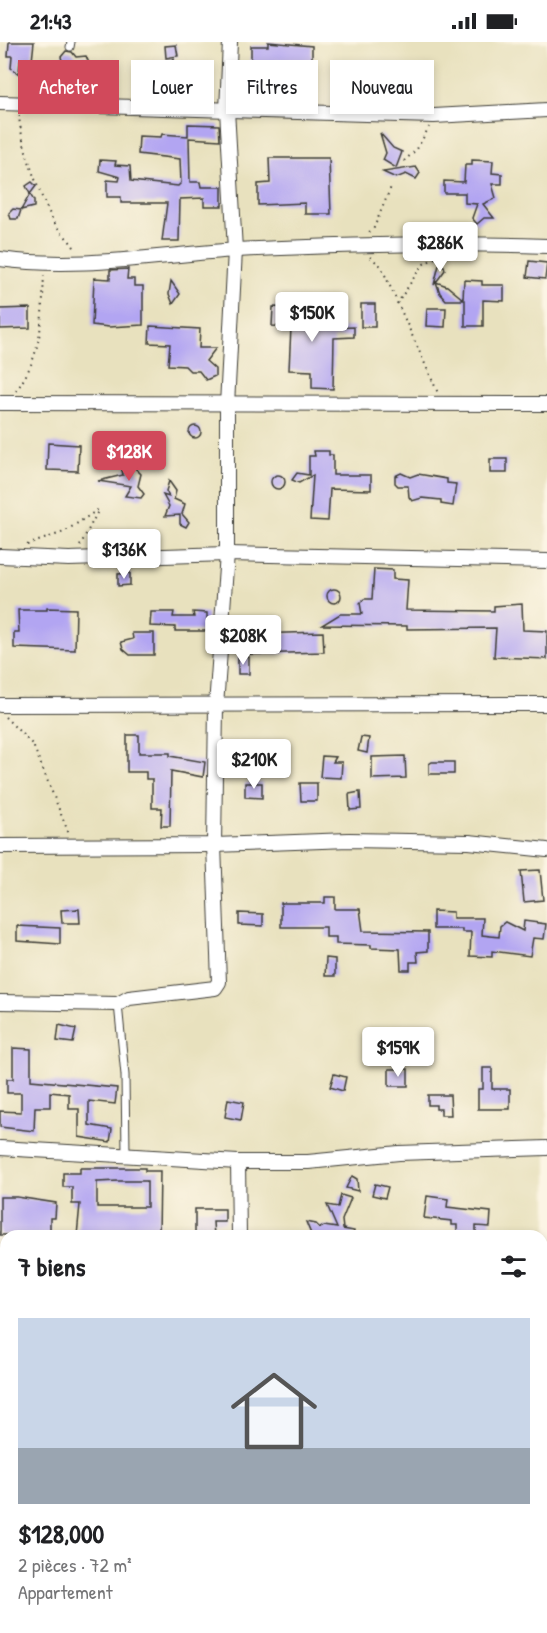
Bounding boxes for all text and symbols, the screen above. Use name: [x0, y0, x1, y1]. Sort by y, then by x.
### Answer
text: 21:43: [30, 6, 72, 36]
chip: Acheter: [18, 60, 119, 114]
chip: Louer: [131, 60, 214, 114]
chip: Filtres: [226, 60, 318, 114]
chip: Nouveau: [330, 60, 434, 114]
pin: $286K: [398, 222, 482, 273]
text: $286K: [417, 228, 463, 255]
pin: $150K: [270, 292, 354, 343]
text: $150K: [289, 298, 335, 325]
pin: $128K: [87, 431, 171, 482]
text: $128K: [106, 437, 152, 464]
pin: $136K: [82, 529, 166, 580]
text: $136K: [102, 535, 146, 562]
pin: $208K: [201, 615, 285, 666]
text: $208K: [219, 621, 267, 648]
pin: $210K: [212, 739, 296, 790]
text: $210K: [231, 745, 277, 772]
pin: $159K: [356, 1027, 440, 1078]
text: $159K: [376, 1033, 420, 1060]
text: 7 biens: [18, 1249, 86, 1284]
icon: filters: [497, 1250, 530, 1283]
icon: home: [220, 1357, 328, 1465]
text: $128,000: [18, 1516, 104, 1551]
text: 2 pièces · 72 m²: [18, 1551, 132, 1578]
text: Appartement: [18, 1578, 113, 1605]

